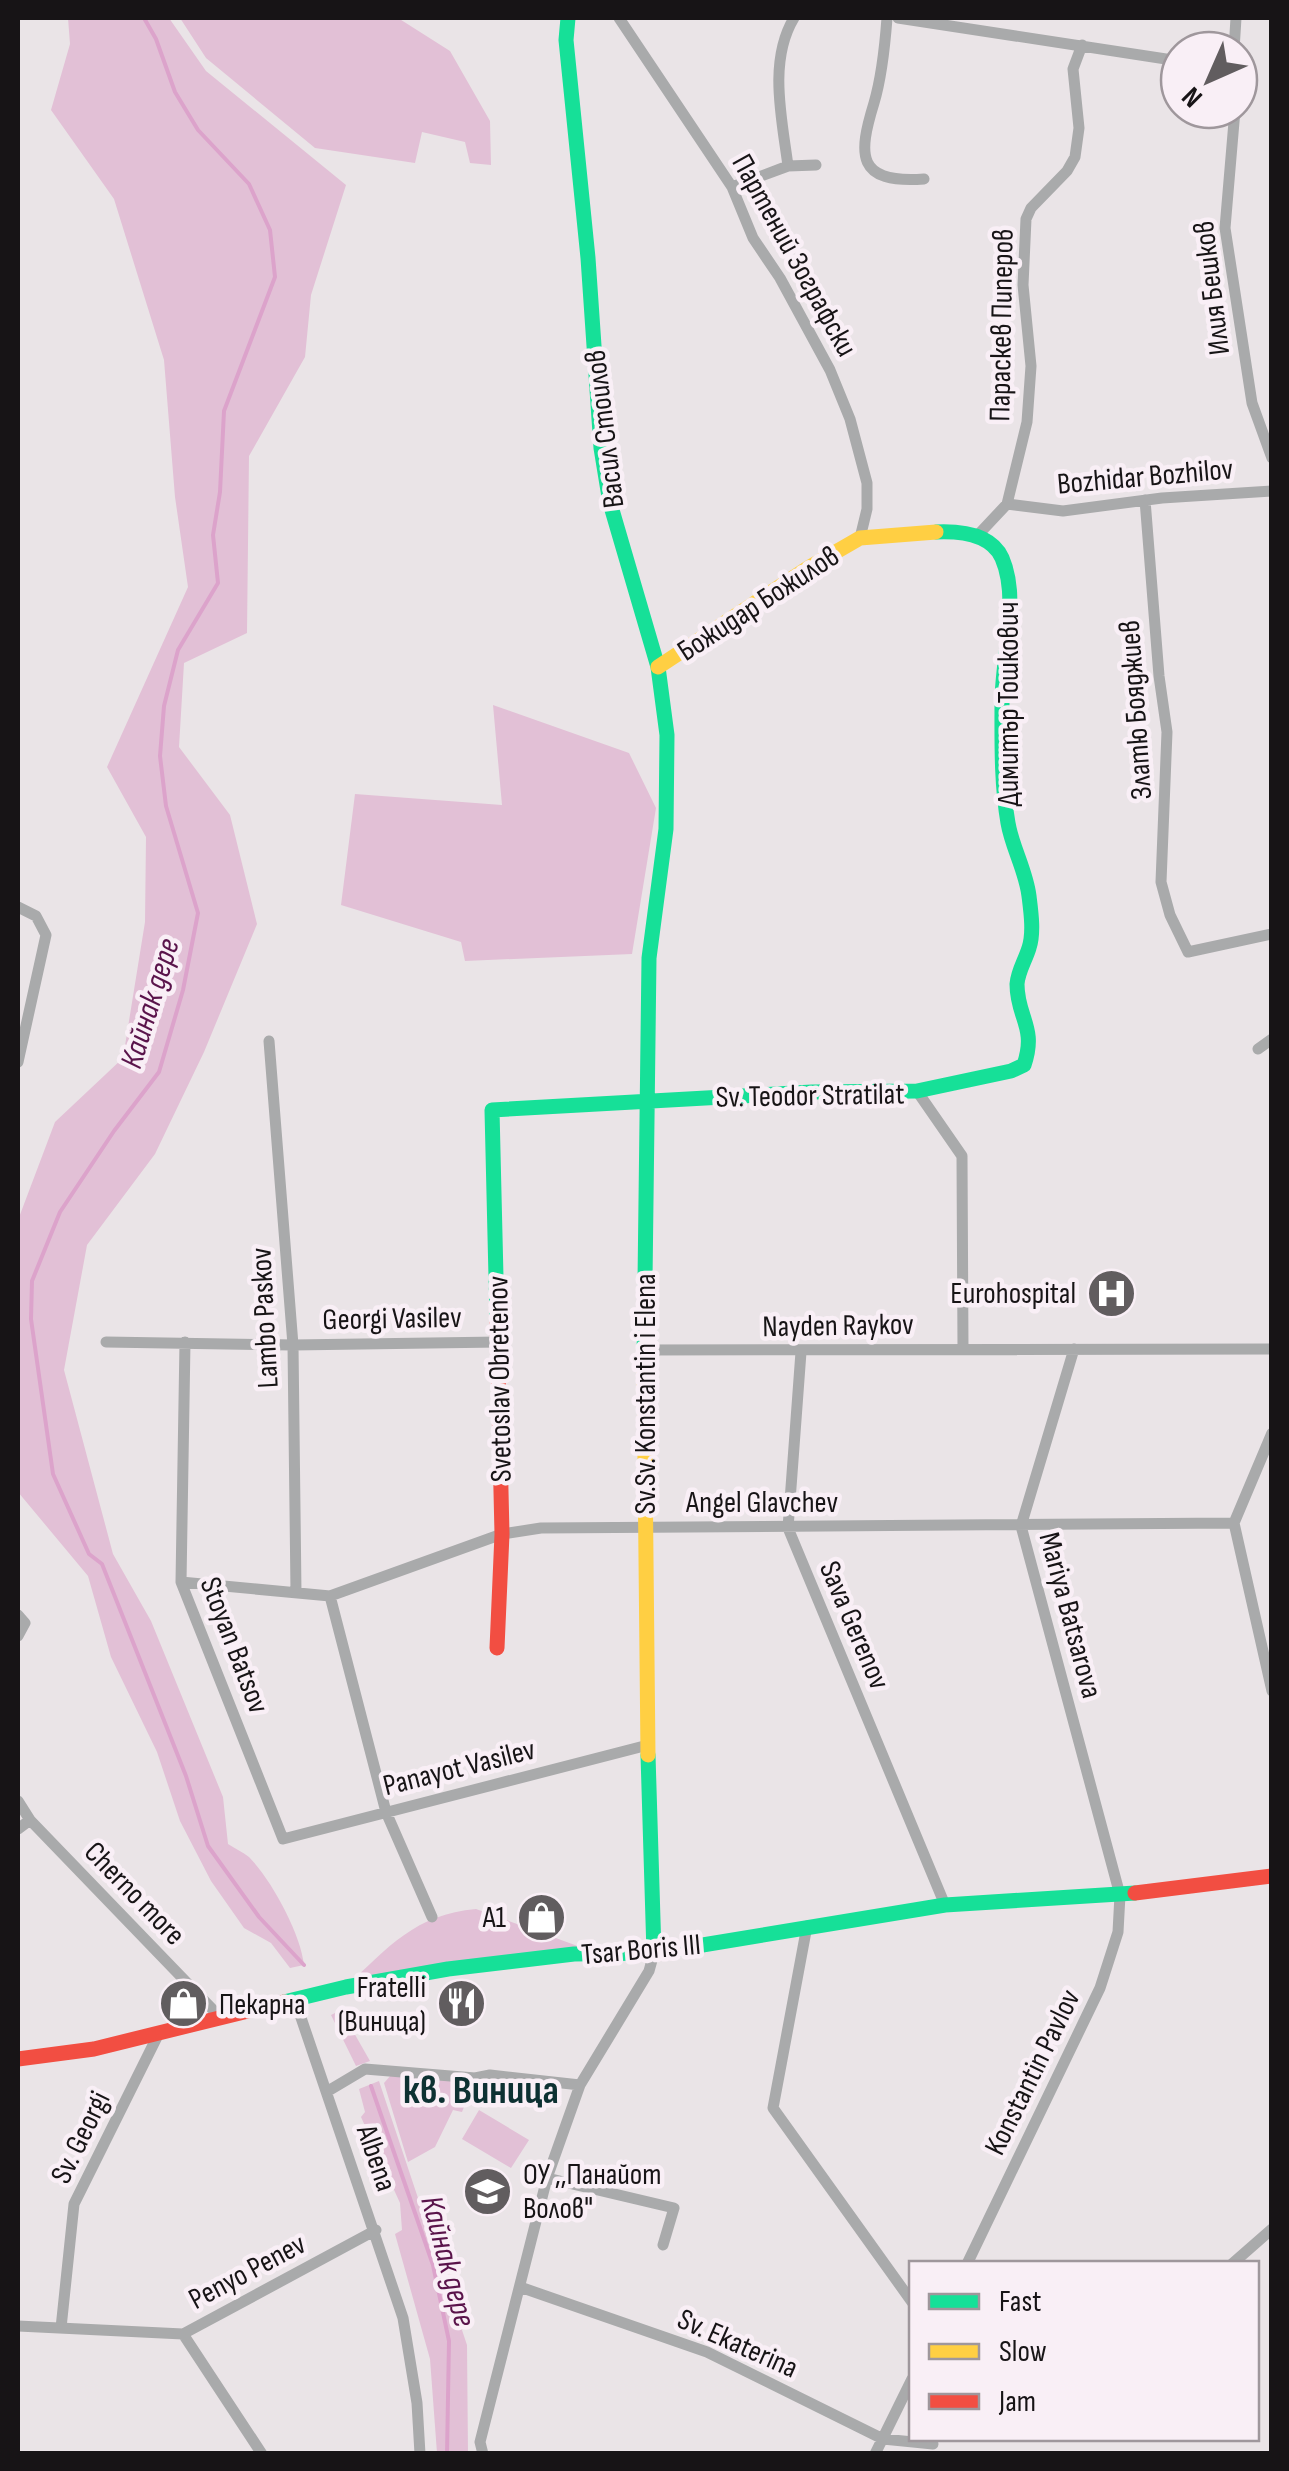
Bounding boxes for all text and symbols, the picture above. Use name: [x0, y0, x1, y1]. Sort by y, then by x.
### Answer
north arrow: [1159, 30, 1259, 130]
text: N: [1175, 80, 1209, 114]
street label: Партений Зографски: [724, 148, 865, 363]
street label: Илия Бешков: [1186, 219, 1238, 357]
street label: Параскев Пиперов: [982, 228, 1022, 422]
street label: Васил Стоилов: [577, 348, 633, 510]
street label: Bozhidar Bozhilov: [1056, 451, 1235, 503]
street label: Божидар Божилов: [671, 538, 846, 669]
street label: Димитър Тошкович: [991, 602, 1027, 807]
street label: Златю Бояджиев: [1112, 619, 1160, 801]
water label: Кайнак дере: [112, 934, 189, 1073]
street label: Sv. Teodor Stratilat: [715, 1076, 905, 1116]
street label: Lambo Paskov: [243, 1246, 287, 1389]
hospital icon: Eurohospital: [1085, 1267, 1137, 1319]
street label: Sv.Sv. Konstantin i Elena: [628, 1273, 664, 1515]
street label: Svetoslav Obretenov: [480, 1275, 520, 1483]
place label: Eurohospital: [950, 1276, 1076, 1312]
street label: Georgi Vasilev: [322, 1300, 462, 1338]
street label: Nayden Raykov: [762, 1307, 914, 1345]
street label: Angel Glavchev: [685, 1485, 838, 1521]
street label: Mariya Batsarova: [1031, 1528, 1109, 1702]
street label: Sava Gerenov: [811, 1556, 897, 1695]
street label: Stoyan Batsov: [192, 1572, 277, 1719]
street label: Panayot Vasilev: [380, 1732, 539, 1804]
street label: Cherno more: [76, 1834, 192, 1953]
shop icon: A1: [515, 1891, 567, 1943]
place label: A1: [482, 1900, 506, 1936]
street label: Tsar Boris III: [580, 1927, 702, 1973]
place label: Fratelli (Виница): [338, 1970, 426, 2040]
shop icon: Пекарна: [158, 1978, 210, 2030]
restaurant icon: Fratelli (Виница): [435, 1978, 487, 2030]
street label: Konstantin Pavlov: [977, 1983, 1089, 2161]
place label: Пекарна: [219, 1987, 306, 2023]
district label: кв. Виница: [403, 2067, 559, 2115]
street label: Sv. Georgi: [43, 2086, 119, 2189]
street label: Albena: [348, 2120, 404, 2196]
place label: ОУ ,,Панайот Волов": [523, 2157, 661, 2227]
school or university icon: ОУ ,,Панайот Волов": [462, 2165, 514, 2217]
water label: Кайнак дере: [411, 2192, 484, 2331]
street label: Penyo Penev: [183, 2226, 312, 2318]
legend: [909, 2261, 1259, 2441]
text: Fast: [999, 2284, 1041, 2320]
street label: Sv. Ekaterina: [672, 2301, 803, 2386]
text: Slow: [999, 2334, 1047, 2370]
text: Jam: [998, 2384, 1036, 2420]

